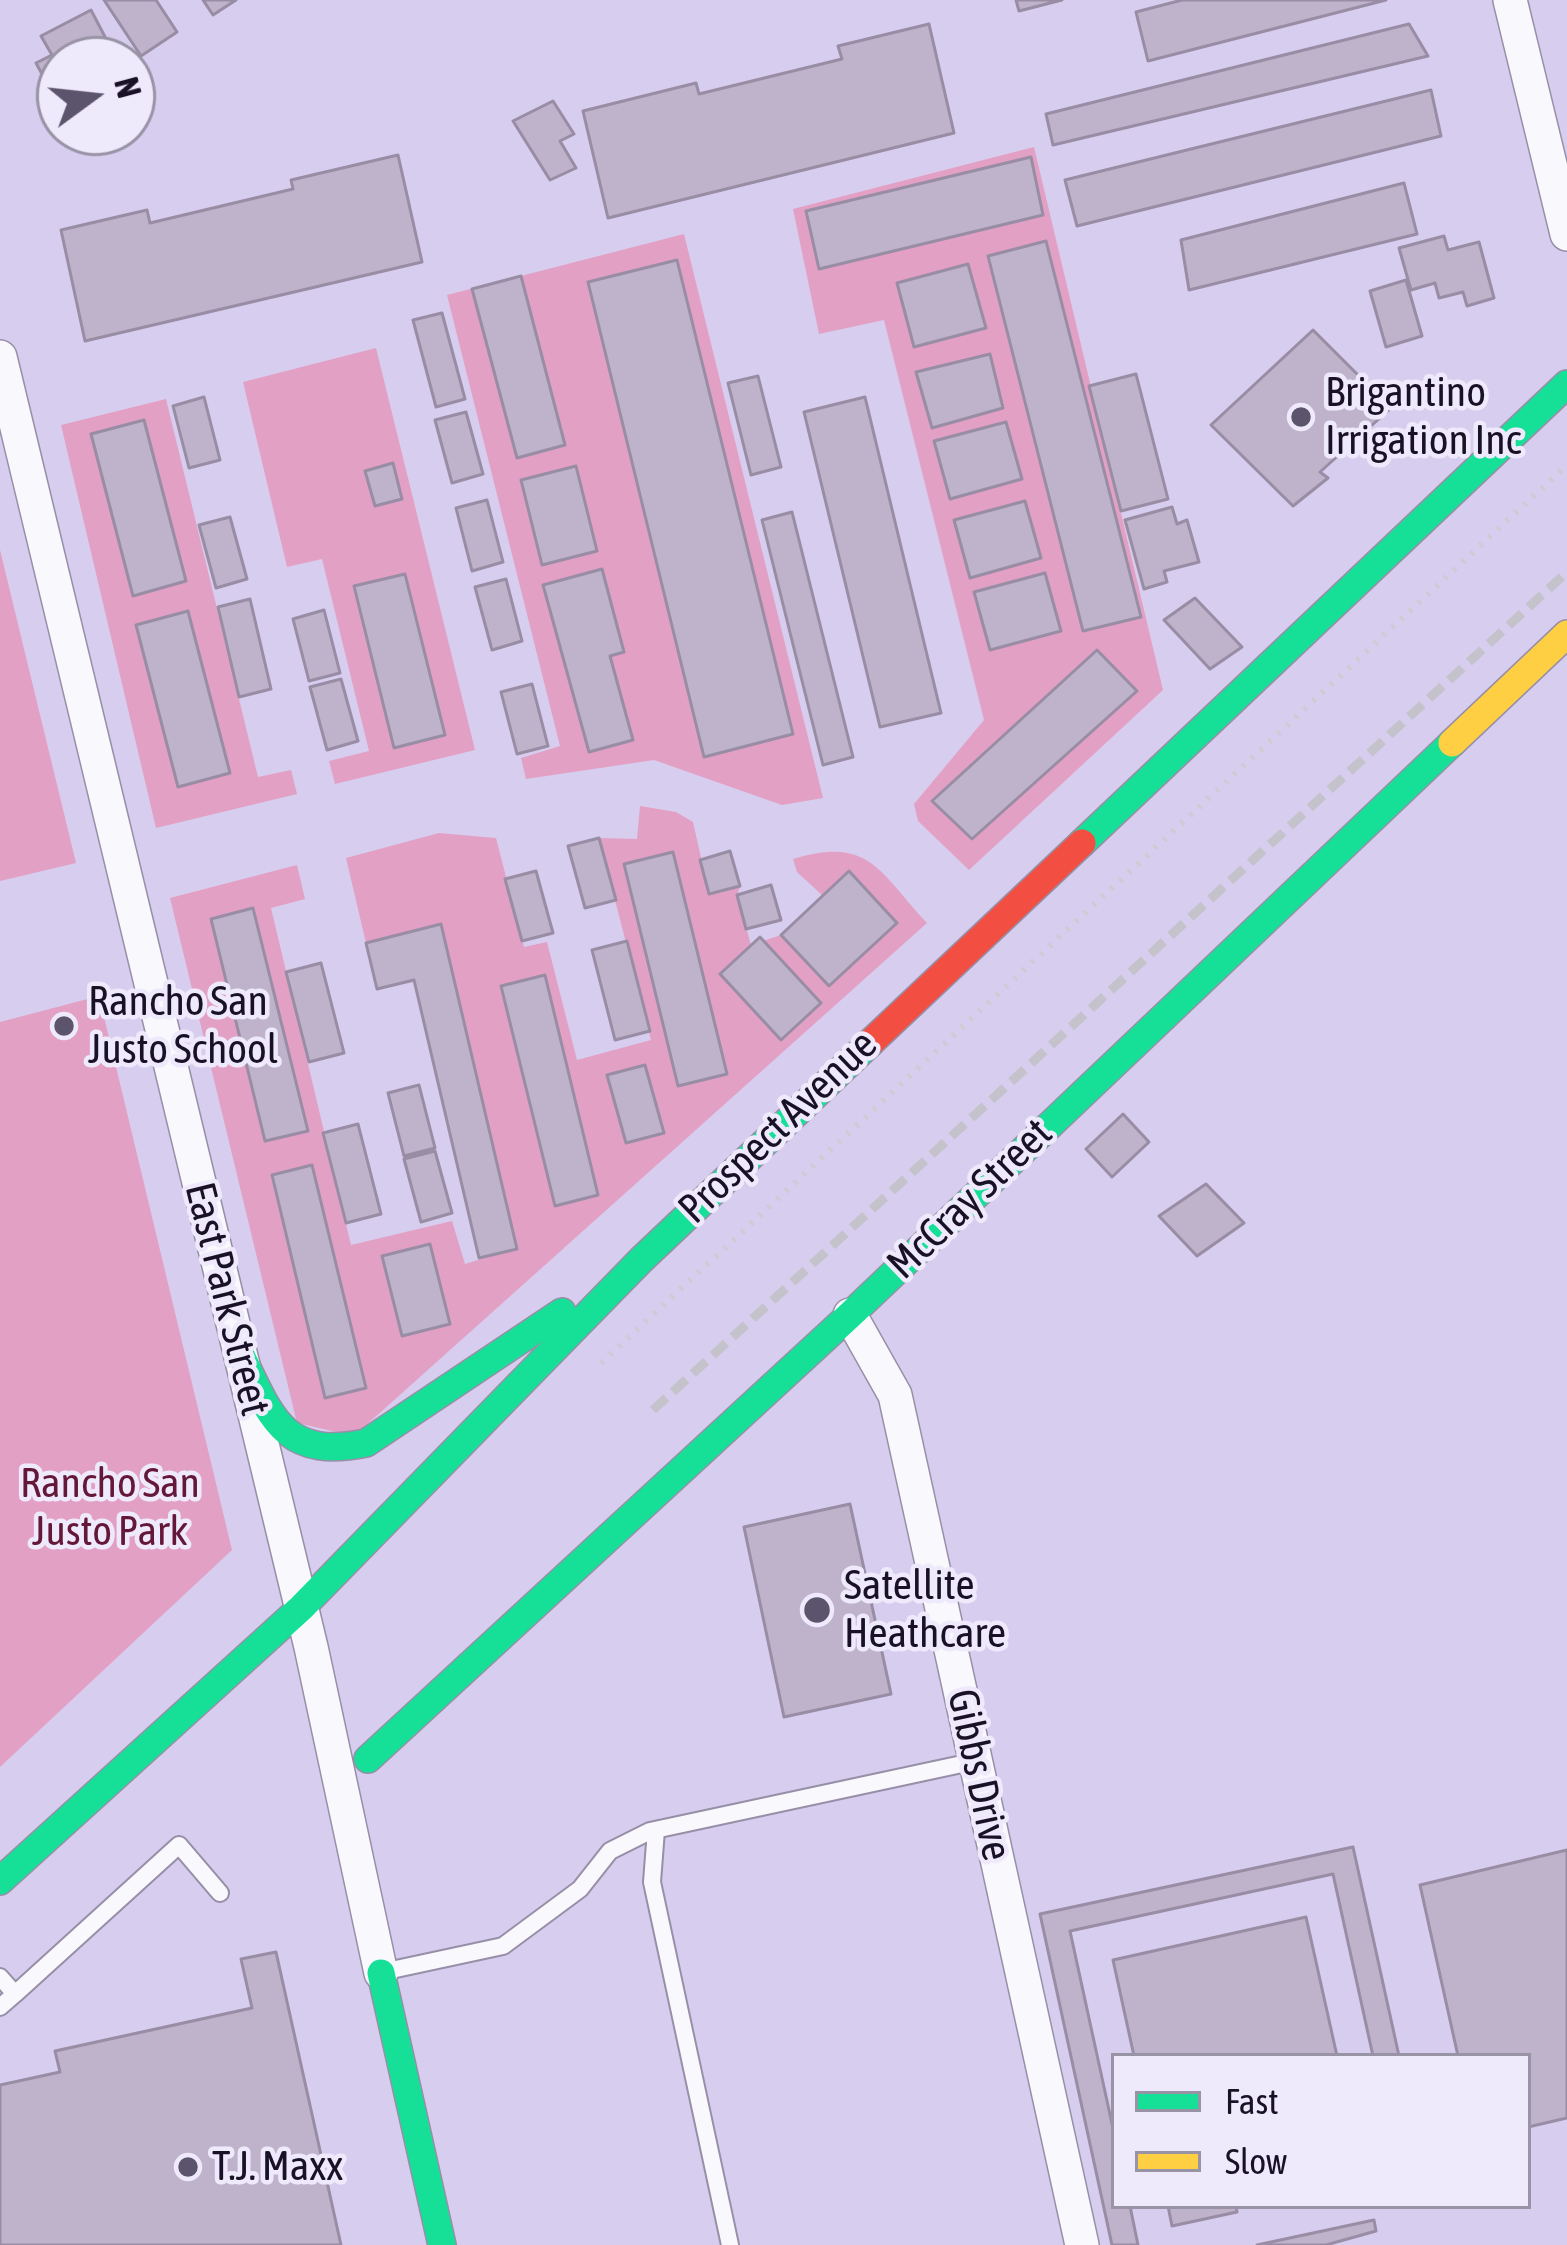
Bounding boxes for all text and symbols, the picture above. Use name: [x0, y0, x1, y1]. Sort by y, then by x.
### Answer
north arrow: [36, 36, 156, 156]
text: N: [107, 73, 149, 102]
place label: Brigantino Irrigation Inc: [1325, 368, 1521, 466]
marker: Brigantino Irrigation Inc: [1288, 404, 1314, 430]
place label: Rancho San Justo School: [88, 977, 278, 1076]
marker: Rancho San Justo School: [51, 1013, 77, 1039]
street label: Prospect Avenue: [668, 1020, 888, 1234]
street label: McCray Street: [877, 1108, 1063, 1290]
street label: East Park Street: [174, 1177, 280, 1421]
park label: Rancho San Justo Park: [20, 1459, 200, 1558]
place label: Satellite Heathcare: [844, 1561, 1006, 1660]
marker: Satellite Heathcare: [801, 1594, 833, 1626]
street label: Gibbs Drive: [936, 1685, 1022, 1865]
legend: [1111, 2053, 1531, 2209]
text: Fast: [1225, 2080, 1279, 2122]
text: Slow: [1225, 2140, 1287, 2182]
place label: T.J. Maxx: [212, 2142, 343, 2192]
marker: T.J. Maxx: [175, 2154, 201, 2180]

